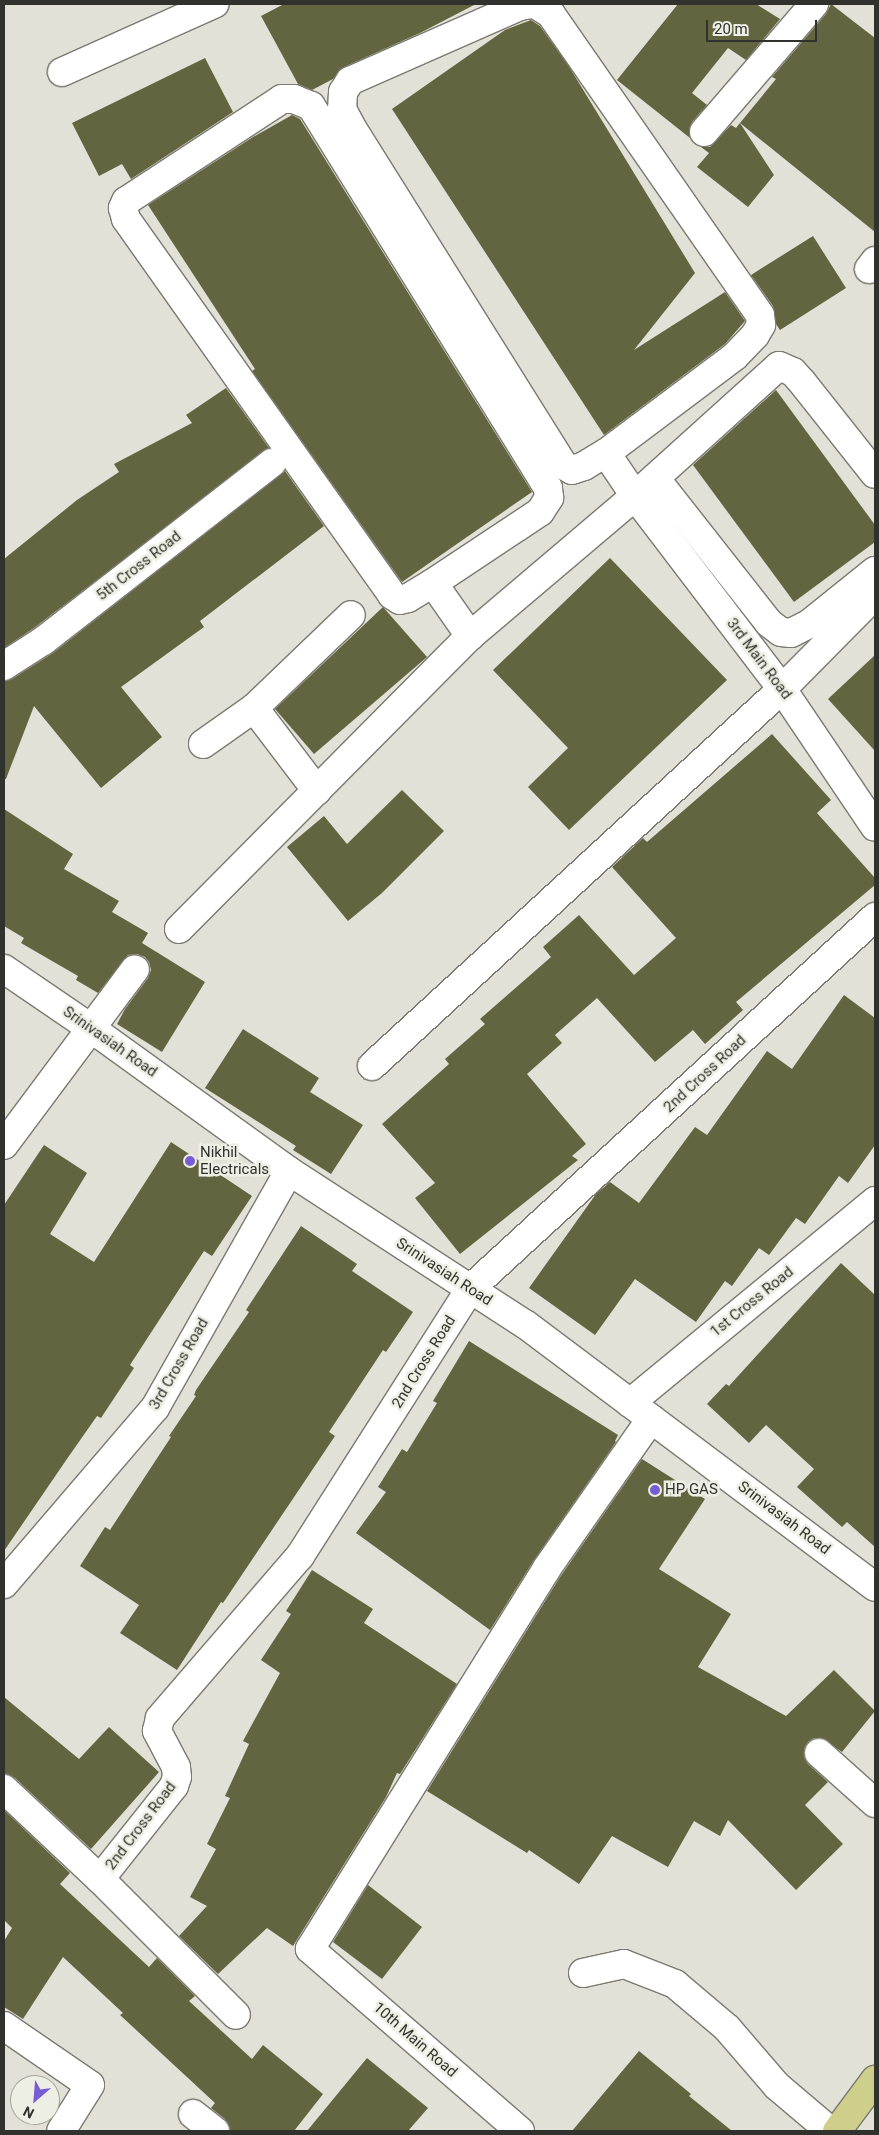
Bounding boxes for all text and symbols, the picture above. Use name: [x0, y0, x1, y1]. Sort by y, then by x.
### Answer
scale bar: [709, 10, 820, 42]
text: 20 m: [714, 20, 748, 38]
street label: 5th Cross Road: [93, 527, 185, 605]
street label: 3rd Main Road: [723, 615, 795, 703]
street label: Srinivasiah Road: [59, 1003, 161, 1081]
street label: 2nd Cross Road: [660, 1031, 750, 1117]
place label: Nikhil Electricals: [200, 1143, 269, 1178]
marker: Nikhil Electricals: [184, 1155, 196, 1167]
street label: Srinivasiah Road: [393, 1234, 495, 1310]
street label: 1st Cross Road: [707, 1263, 797, 1341]
street label: 2nd Cross Road: [388, 1312, 460, 1412]
street label: 3rd Cross Road: [146, 1315, 212, 1413]
street label: Srinivasiah Road: [734, 1477, 834, 1559]
place label: HP GAS: [665, 1481, 718, 1499]
marker: HP GAS: [649, 1484, 661, 1496]
street label: 2nd Cross Road: [102, 1778, 180, 1874]
street label: 10th Main Road: [369, 1999, 461, 2081]
north arrow: [10, 2075, 60, 2125]
text: N: [21, 2103, 37, 2122]

